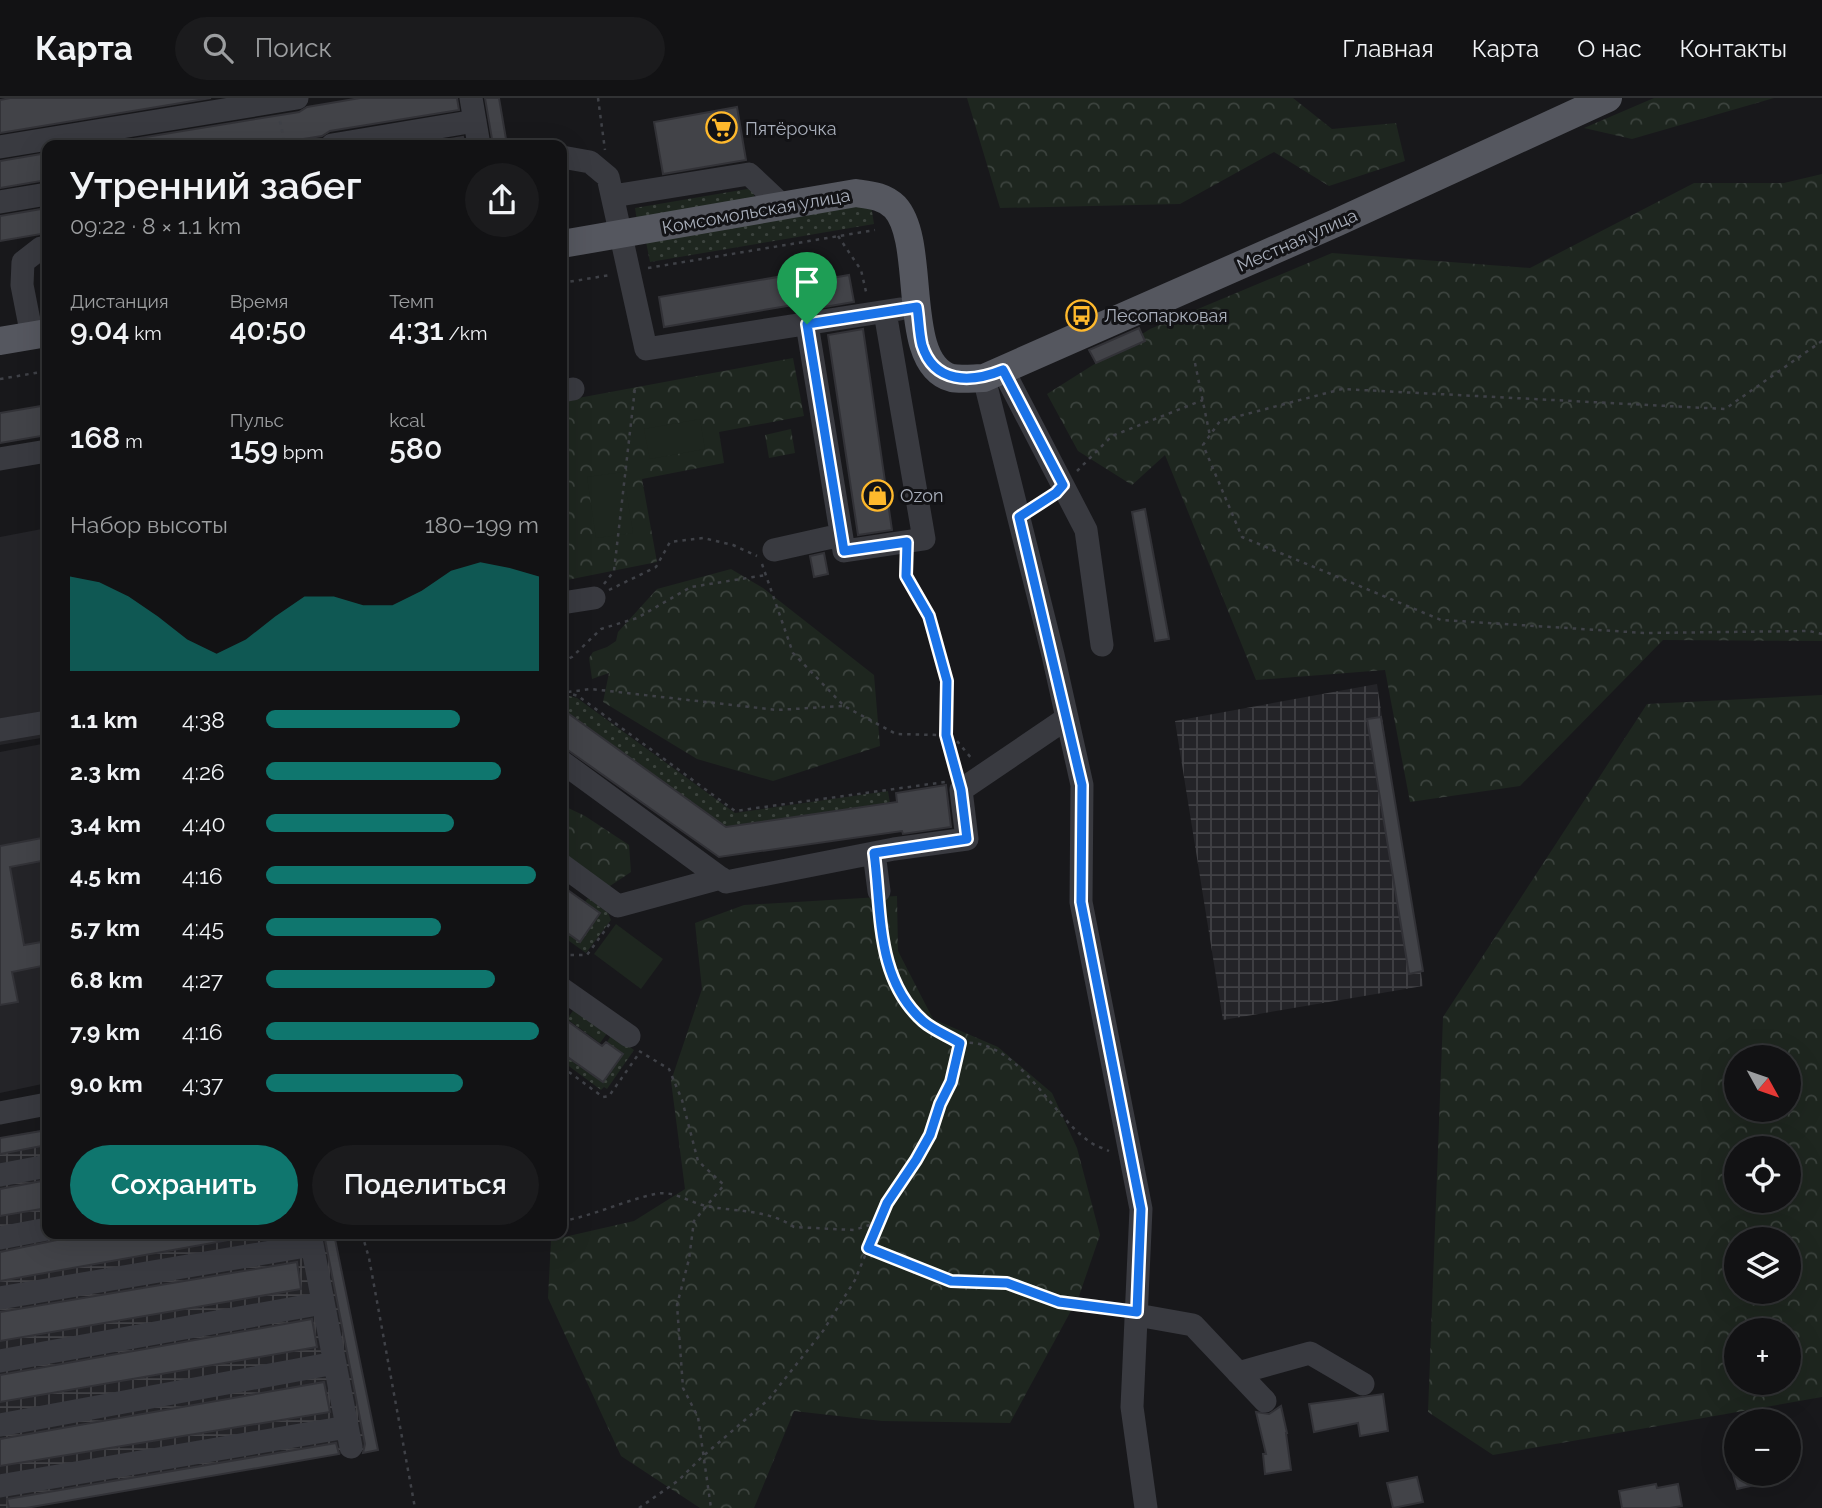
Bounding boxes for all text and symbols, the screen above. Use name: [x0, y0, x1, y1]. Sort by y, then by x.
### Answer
search box: [175, 17, 665, 80]
text: Карта: [35, 29, 133, 68]
icon: search: [199, 29, 237, 67]
text: Поиск: [255, 33, 332, 63]
text: Главная: [1342, 34, 1434, 63]
text: Карта: [1472, 34, 1539, 63]
text: О нас: [1577, 34, 1642, 63]
text: Контакты: [1680, 34, 1787, 63]
supermarket icon: Пятёрочка: [705, 111, 739, 145]
place label: Пятёрочка: [745, 118, 837, 139]
text: Утренний забег: [70, 163, 362, 208]
button: share: [465, 163, 539, 237]
street label: Комсомольская улица: [660, 184, 852, 238]
street label: Местная улица: [1234, 204, 1360, 276]
text: 09:22 · 8 × 1.1 km: [70, 212, 241, 239]
pin: [777, 252, 837, 324]
icon: arrive: [788, 263, 826, 301]
text: Дистанция: [70, 290, 169, 312]
text: Время: [230, 290, 288, 312]
text: Темп: [389, 290, 434, 312]
bus stop icon: Лесопарковая: [1064, 298, 1098, 332]
place label: Лесопарковая: [1104, 305, 1228, 326]
text: 9.04: [70, 312, 129, 347]
text: 40:50: [230, 312, 307, 347]
text: 4:31: [389, 312, 444, 347]
text: km: [129, 322, 162, 344]
text: /km: [444, 322, 487, 344]
text: Пульс: [230, 409, 284, 431]
text: kcal: [389, 409, 425, 431]
text: 168: [70, 420, 120, 455]
text: m: [120, 430, 143, 452]
text: 159: [230, 431, 278, 466]
text: 580: [389, 431, 442, 466]
text: bpm: [278, 441, 324, 463]
shop icon: Ozon: [860, 478, 894, 512]
place label: Ozon: [900, 485, 943, 506]
text: Набор высоты: [70, 511, 228, 538]
text: 180–199 m: [425, 511, 539, 538]
text: 1.1 km: [70, 706, 138, 733]
text: 4:38: [182, 706, 225, 733]
text: 2.3 km: [70, 758, 141, 785]
text: 4:26: [182, 758, 225, 785]
text: 3.4 km: [70, 810, 141, 837]
text: 4:40: [182, 810, 226, 837]
text: 4.5 km: [70, 862, 141, 889]
text: 4:16: [182, 862, 223, 889]
text: 5.7 km: [70, 914, 140, 941]
text: 4:45: [182, 914, 224, 941]
text: 6.8 km: [70, 966, 143, 993]
text: 4:27: [182, 966, 223, 993]
text: 7.9 km: [70, 1018, 140, 1045]
text: 4:16: [182, 1018, 223, 1045]
north arrow: [1724, 1045, 1801, 1122]
map controls: [1724, 1045, 1801, 1486]
text: 9.0 km: [70, 1070, 143, 1097]
text: 4:37: [182, 1070, 223, 1097]
button: locate: [1724, 1136, 1801, 1213]
button: Сохранить: [70, 1145, 298, 1225]
button: Поделиться: [312, 1145, 539, 1225]
button: layers: [1724, 1227, 1801, 1304]
button: +: [1724, 1318, 1801, 1395]
button: −: [1724, 1409, 1801, 1486]

